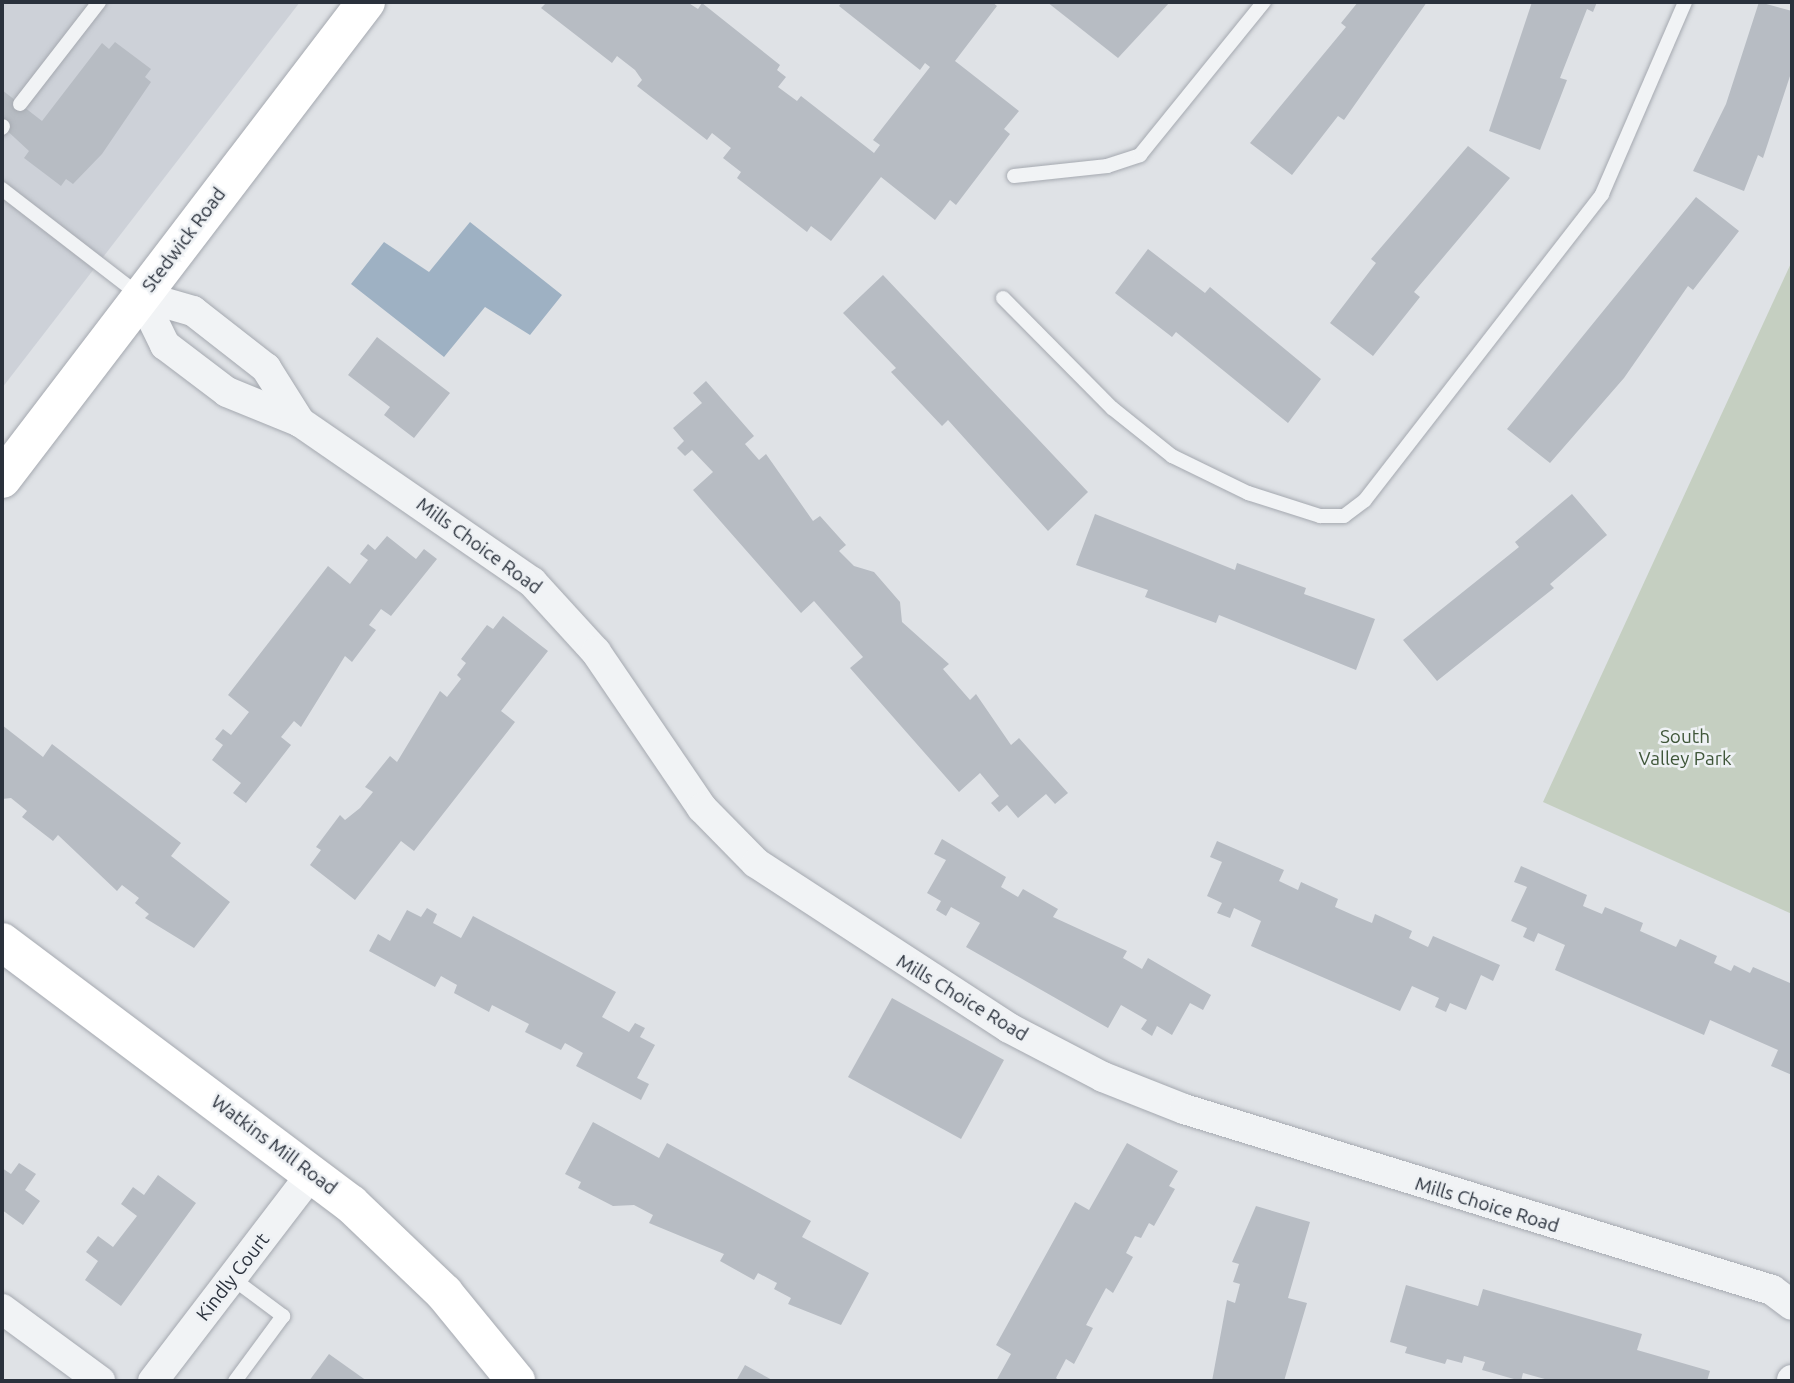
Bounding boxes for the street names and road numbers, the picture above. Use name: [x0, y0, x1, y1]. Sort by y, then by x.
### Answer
street label: Stedwick Road: [137, 183, 231, 297]
street label: Mills Choice Road: [412, 493, 546, 599]
street label: Mills Choice Road: [892, 950, 1032, 1046]
street label: Watkins Mill Road: [207, 1090, 341, 1200]
street label: Mills Choice Road: [1412, 1172, 1562, 1238]
street label: Kindly Court: [192, 1229, 274, 1325]

